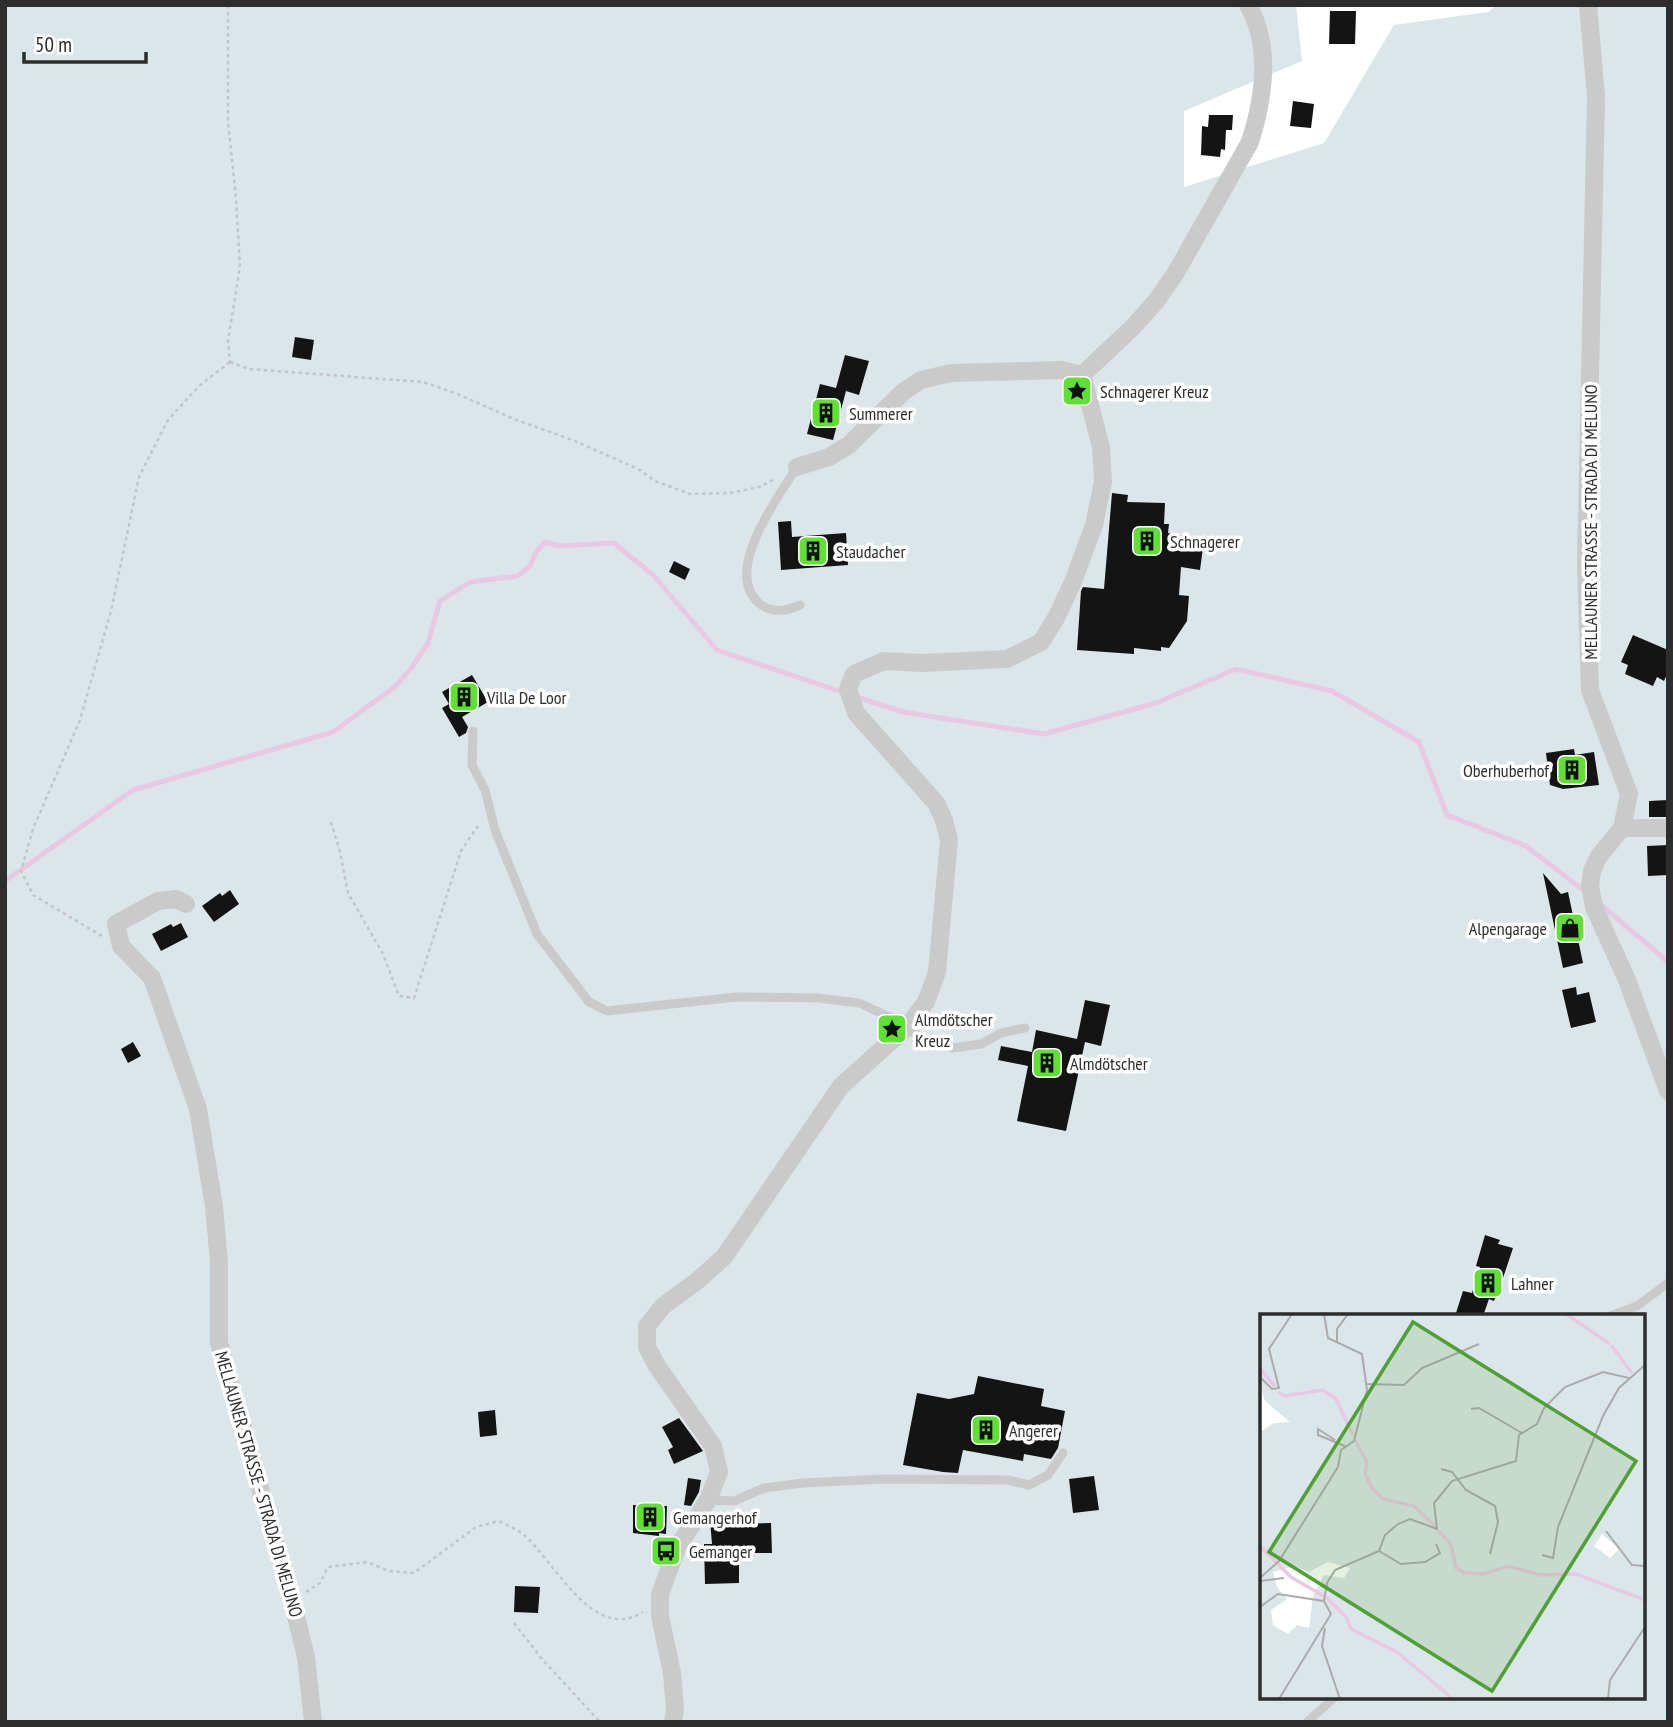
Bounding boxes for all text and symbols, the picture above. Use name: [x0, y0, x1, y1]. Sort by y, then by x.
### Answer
scale bar: [24, 21, 147, 65]
text: 50 m: [35, 31, 72, 58]
place icon: Schnagerer Kreuz: [1060, 374, 1094, 408]
place label: Schnagerer Kreuz: [1100, 380, 1209, 403]
street label: MELLAUNER STRASSE - STRADA DI MELUNO: [1579, 384, 1602, 660]
building icon: Summerer: [809, 396, 843, 430]
place label: Summerer: [849, 402, 913, 425]
building icon: Schnagerer: [1130, 524, 1164, 558]
place label: Schnagerer: [1170, 530, 1240, 553]
building icon: Staudacher: [796, 534, 830, 568]
place label: Staudacher: [836, 540, 905, 563]
building icon: Villa De Loor: [447, 680, 481, 714]
place label: Villa De Loor: [486, 686, 567, 709]
building icon: Oberhuberhof: [1555, 753, 1589, 787]
place label: Oberhuberhof: [1463, 759, 1550, 782]
shop icon: Alpengarage: [1553, 911, 1587, 945]
place label: Alpengarage: [1469, 917, 1547, 940]
place label: Almdötscher Kreuz: [915, 1008, 993, 1052]
place icon: Almdötscher Kreuz: [875, 1012, 909, 1046]
building icon: Almdötscher: [1030, 1046, 1064, 1080]
place label: Almdötscher: [1070, 1052, 1148, 1075]
building icon: Lahner: [1471, 1266, 1505, 1300]
place label: Lahner: [1511, 1272, 1554, 1295]
inset map: [1260, 1314, 1645, 1699]
street label: MELLAUNER STRASSE - STRADA DI MELUNO: [210, 1348, 308, 1620]
building icon: Angerer: [969, 1413, 1003, 1447]
place label: Angerer: [1009, 1419, 1058, 1442]
building icon: Gemangerhof: [633, 1500, 667, 1534]
place label: Gemangerhof: [673, 1506, 758, 1529]
bus stop icon: Gemanger: [649, 1534, 683, 1568]
place label: Gemanger: [689, 1540, 752, 1563]

